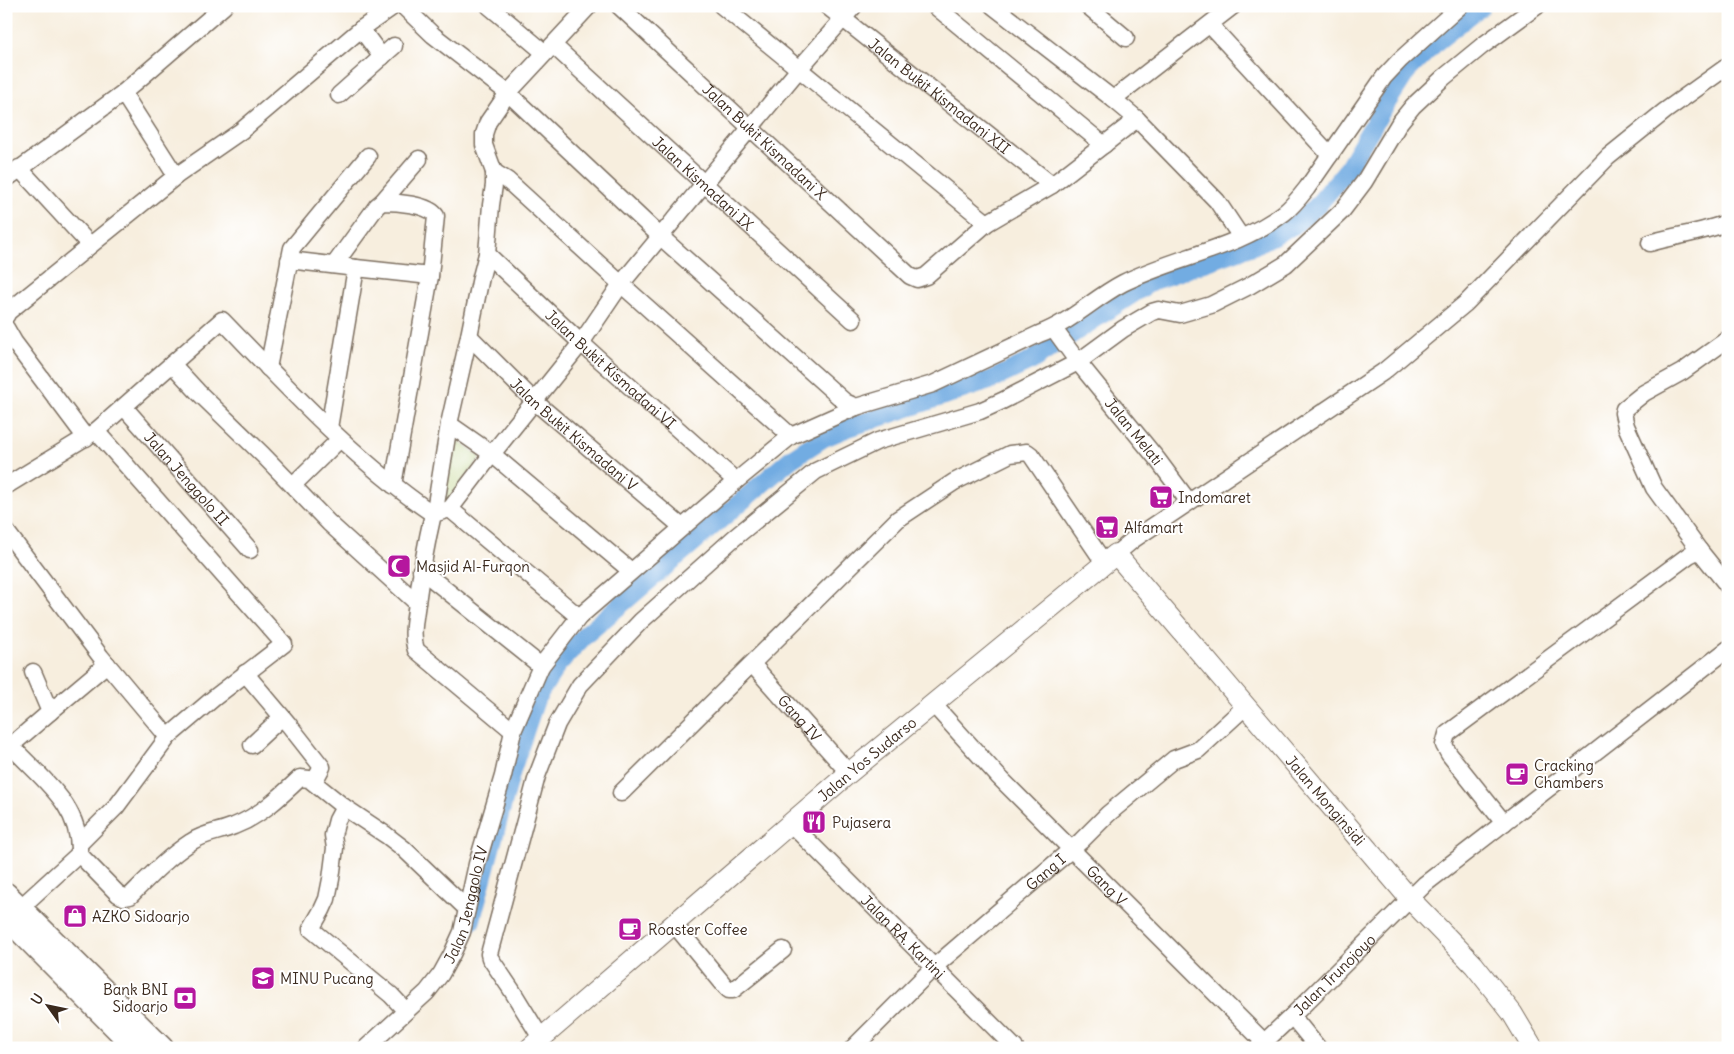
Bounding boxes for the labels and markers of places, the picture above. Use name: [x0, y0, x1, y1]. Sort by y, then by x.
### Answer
supermarket icon: Indomaret: [1148, 484, 1174, 510]
place label: Indomaret: [1178, 488, 1251, 507]
supermarket icon: Alfamart: [1094, 514, 1120, 540]
place label: Alfamart: [1124, 518, 1183, 537]
mosque icon: Masjid Al-Furqon: [386, 553, 412, 579]
place label: Masjid Al-Furqon: [416, 557, 530, 576]
place label: Cracking Chambers: [1534, 756, 1604, 792]
cafe icon: Cracking Chambers: [1504, 761, 1530, 787]
restaurant icon: Pujasera: [801, 809, 827, 835]
place label: Pujasera: [832, 813, 892, 832]
shop icon: AZKO Sidoarjo: [62, 903, 88, 929]
place label: AZKO Sidoarjo: [92, 907, 190, 926]
cafe icon: Roaster Coffee: [617, 916, 643, 942]
place label: Roaster Coffee: [648, 920, 748, 939]
school or university icon: MINU Pucang: [250, 965, 276, 991]
place label: MINU Pucang: [280, 969, 374, 988]
place label: Bank BNI Sidoarjo: [103, 980, 168, 1016]
bank icon: Bank BNI Sidoarjo: [172, 985, 198, 1011]

